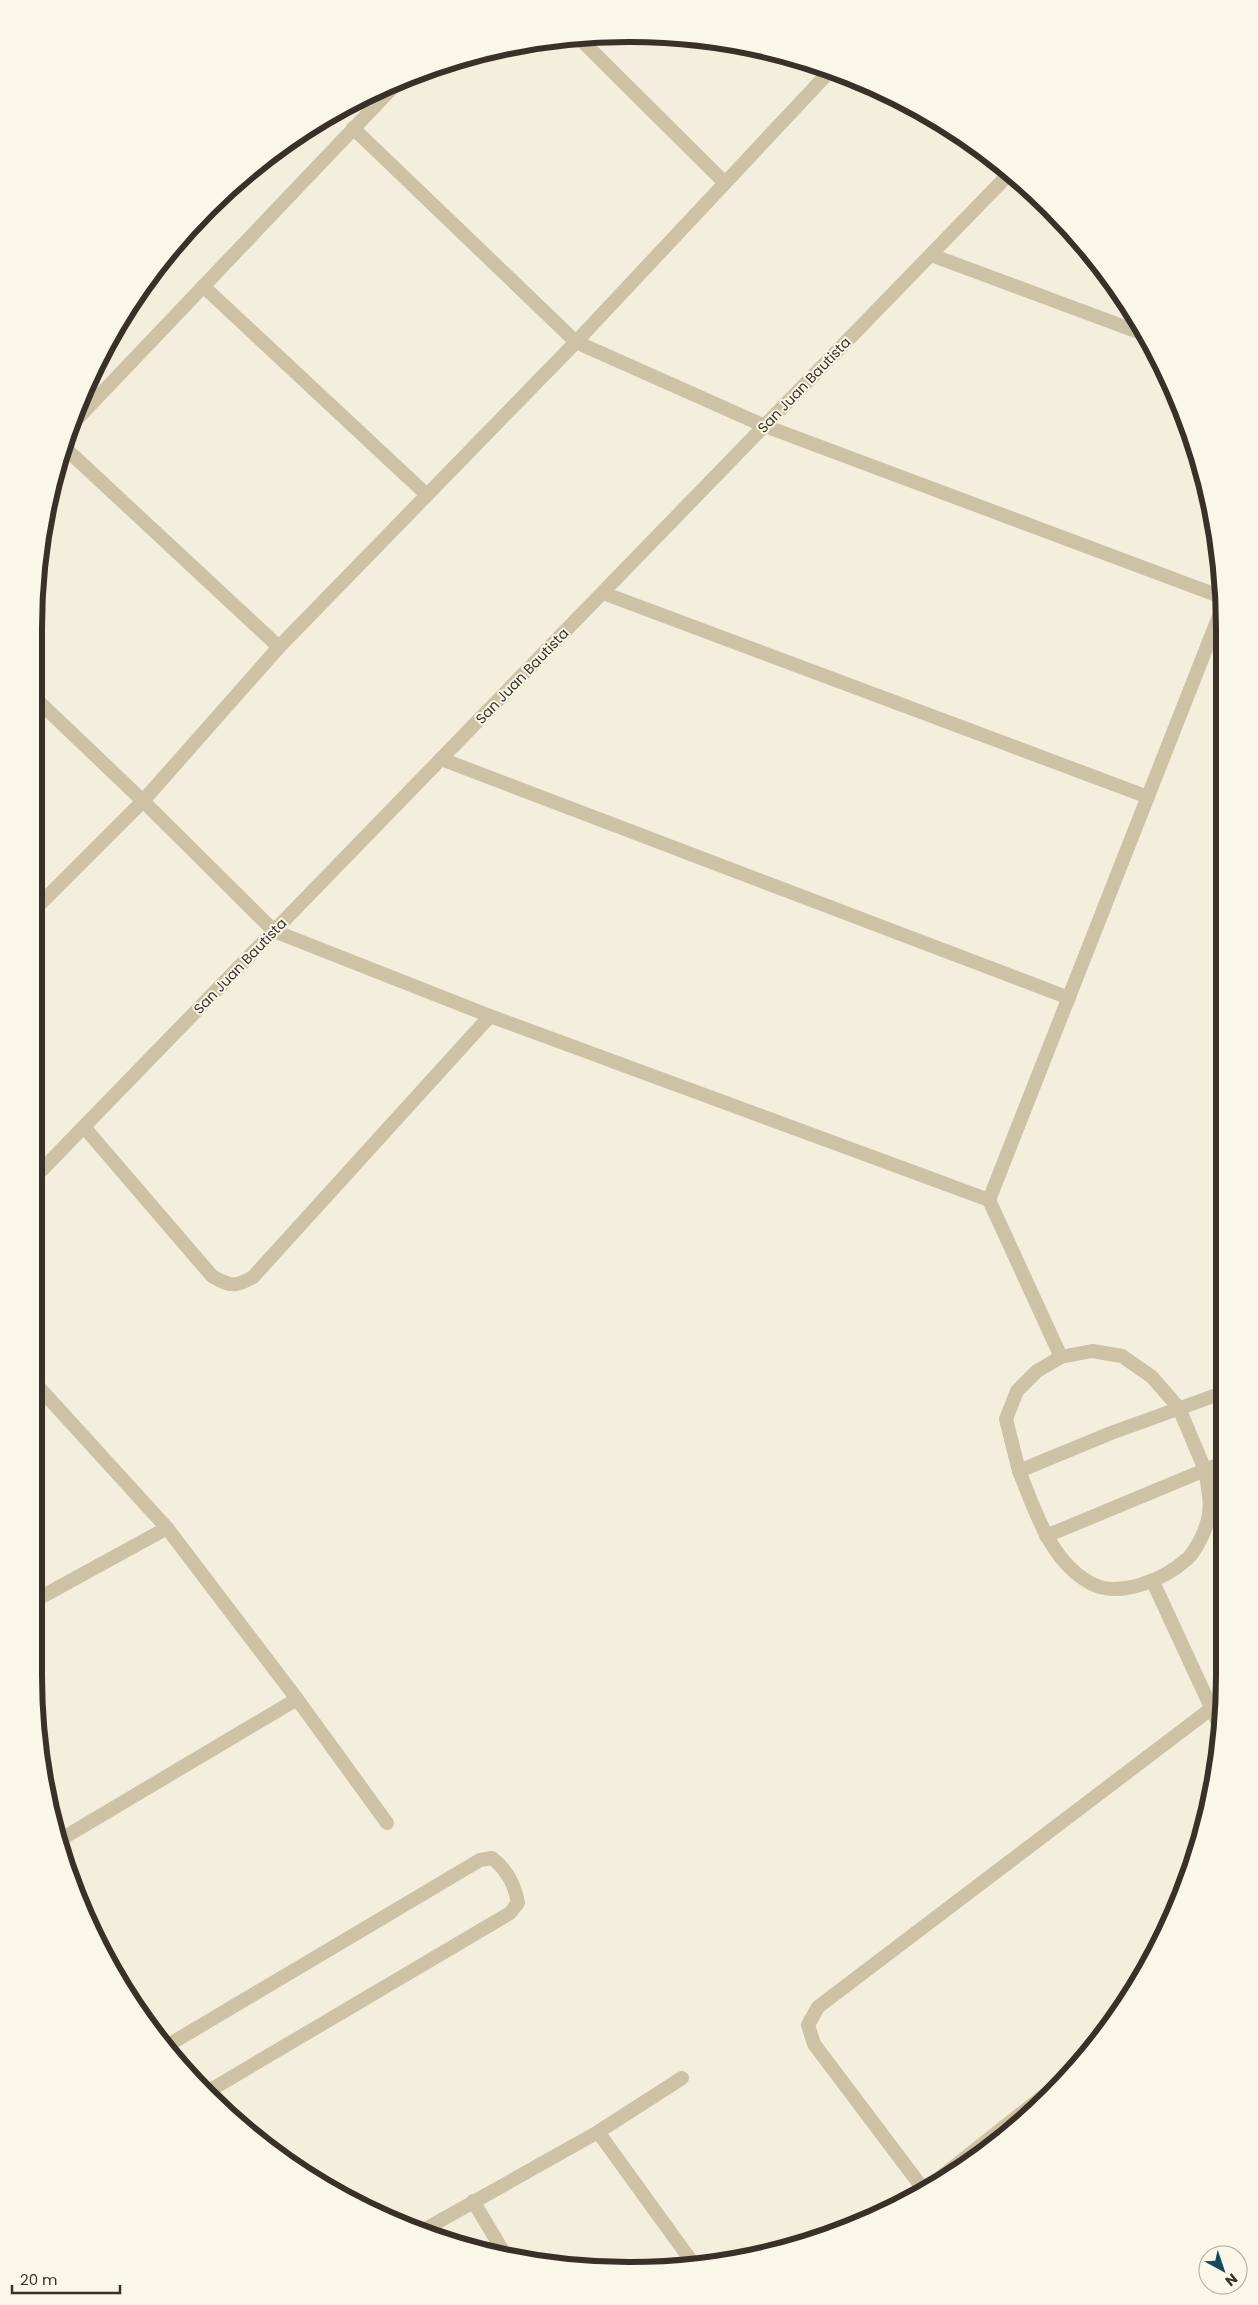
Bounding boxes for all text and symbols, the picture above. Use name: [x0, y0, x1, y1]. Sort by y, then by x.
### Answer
street label: San Juan Bautista: [753, 333, 855, 437]
street label: San Juan Bautista: [471, 624, 573, 728]
street label: San Juan Bautista: [189, 914, 291, 1018]
north arrow: [1198, 2245, 1248, 2295]
scale bar: [12, 2262, 120, 2294]
text: 20 m: [20, 2269, 58, 2290]
text: N: [1221, 2269, 1242, 2291]

